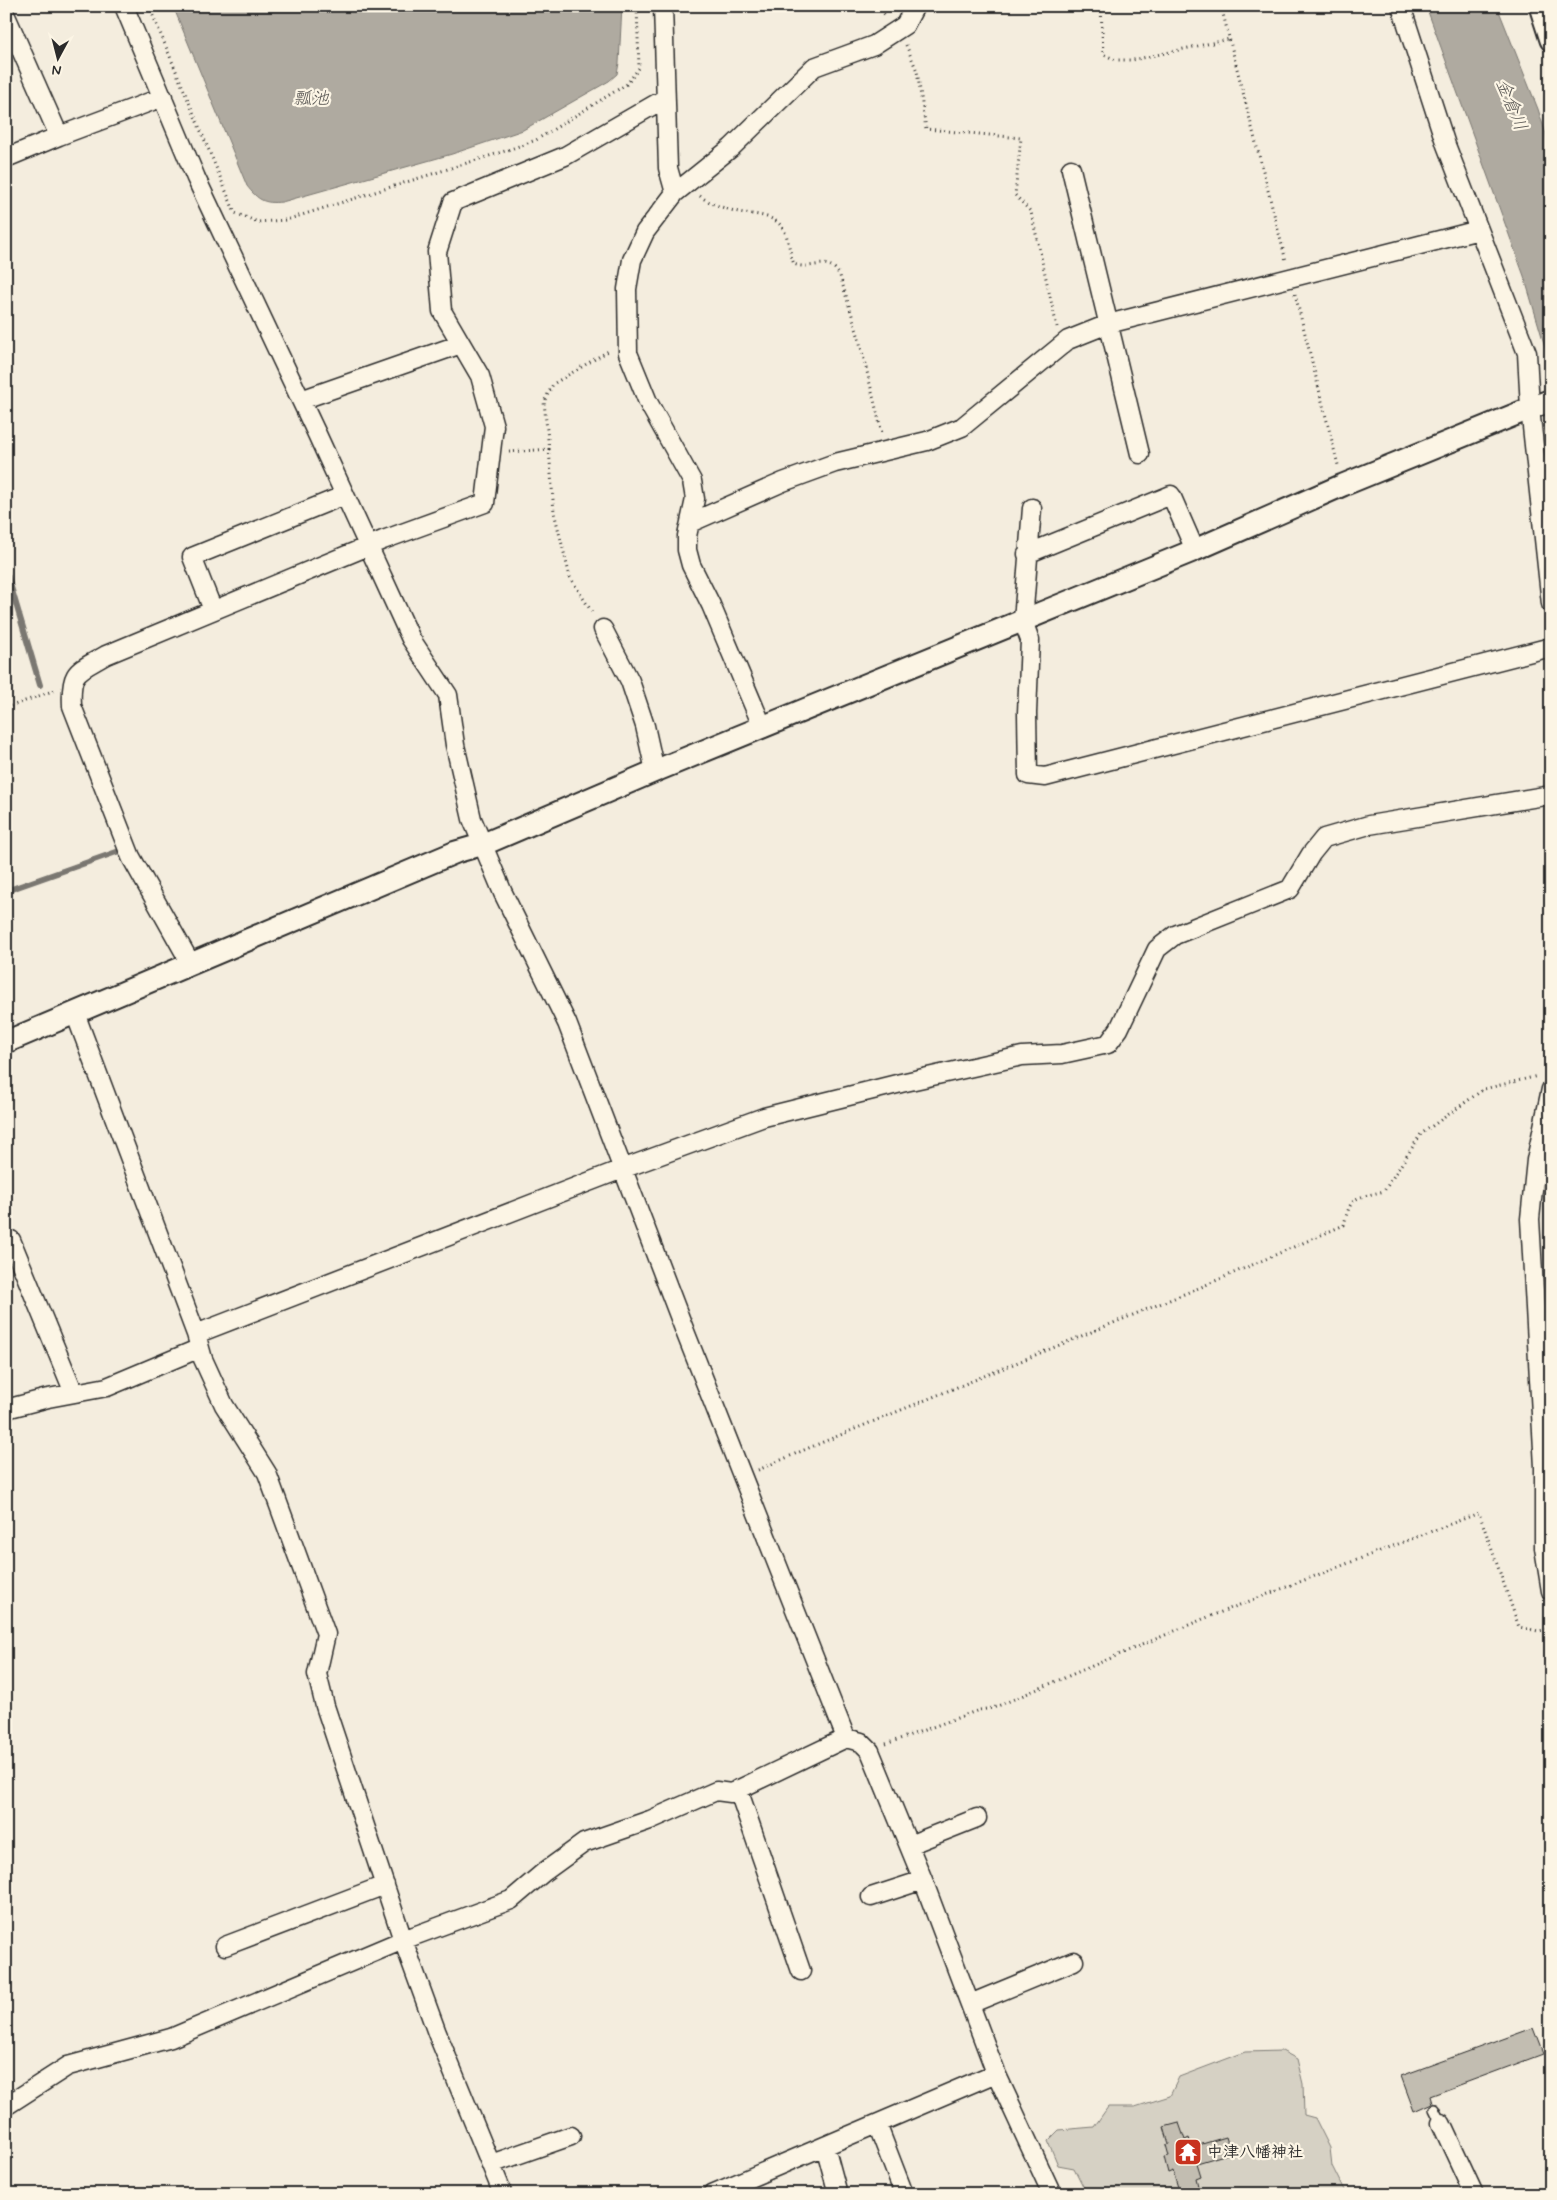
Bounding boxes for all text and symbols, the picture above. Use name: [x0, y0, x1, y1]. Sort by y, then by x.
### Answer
north arrow: [32, 32, 82, 82]
text: N: [51, 60, 62, 79]
water label: 金倉川: [1490, 75, 1532, 135]
water label: 瓢池: [293, 87, 330, 111]
temple icon: 中津八幡神社: [1173, 2137, 1203, 2167]
place label: 中津八幡神社: [1207, 2142, 1303, 2163]

